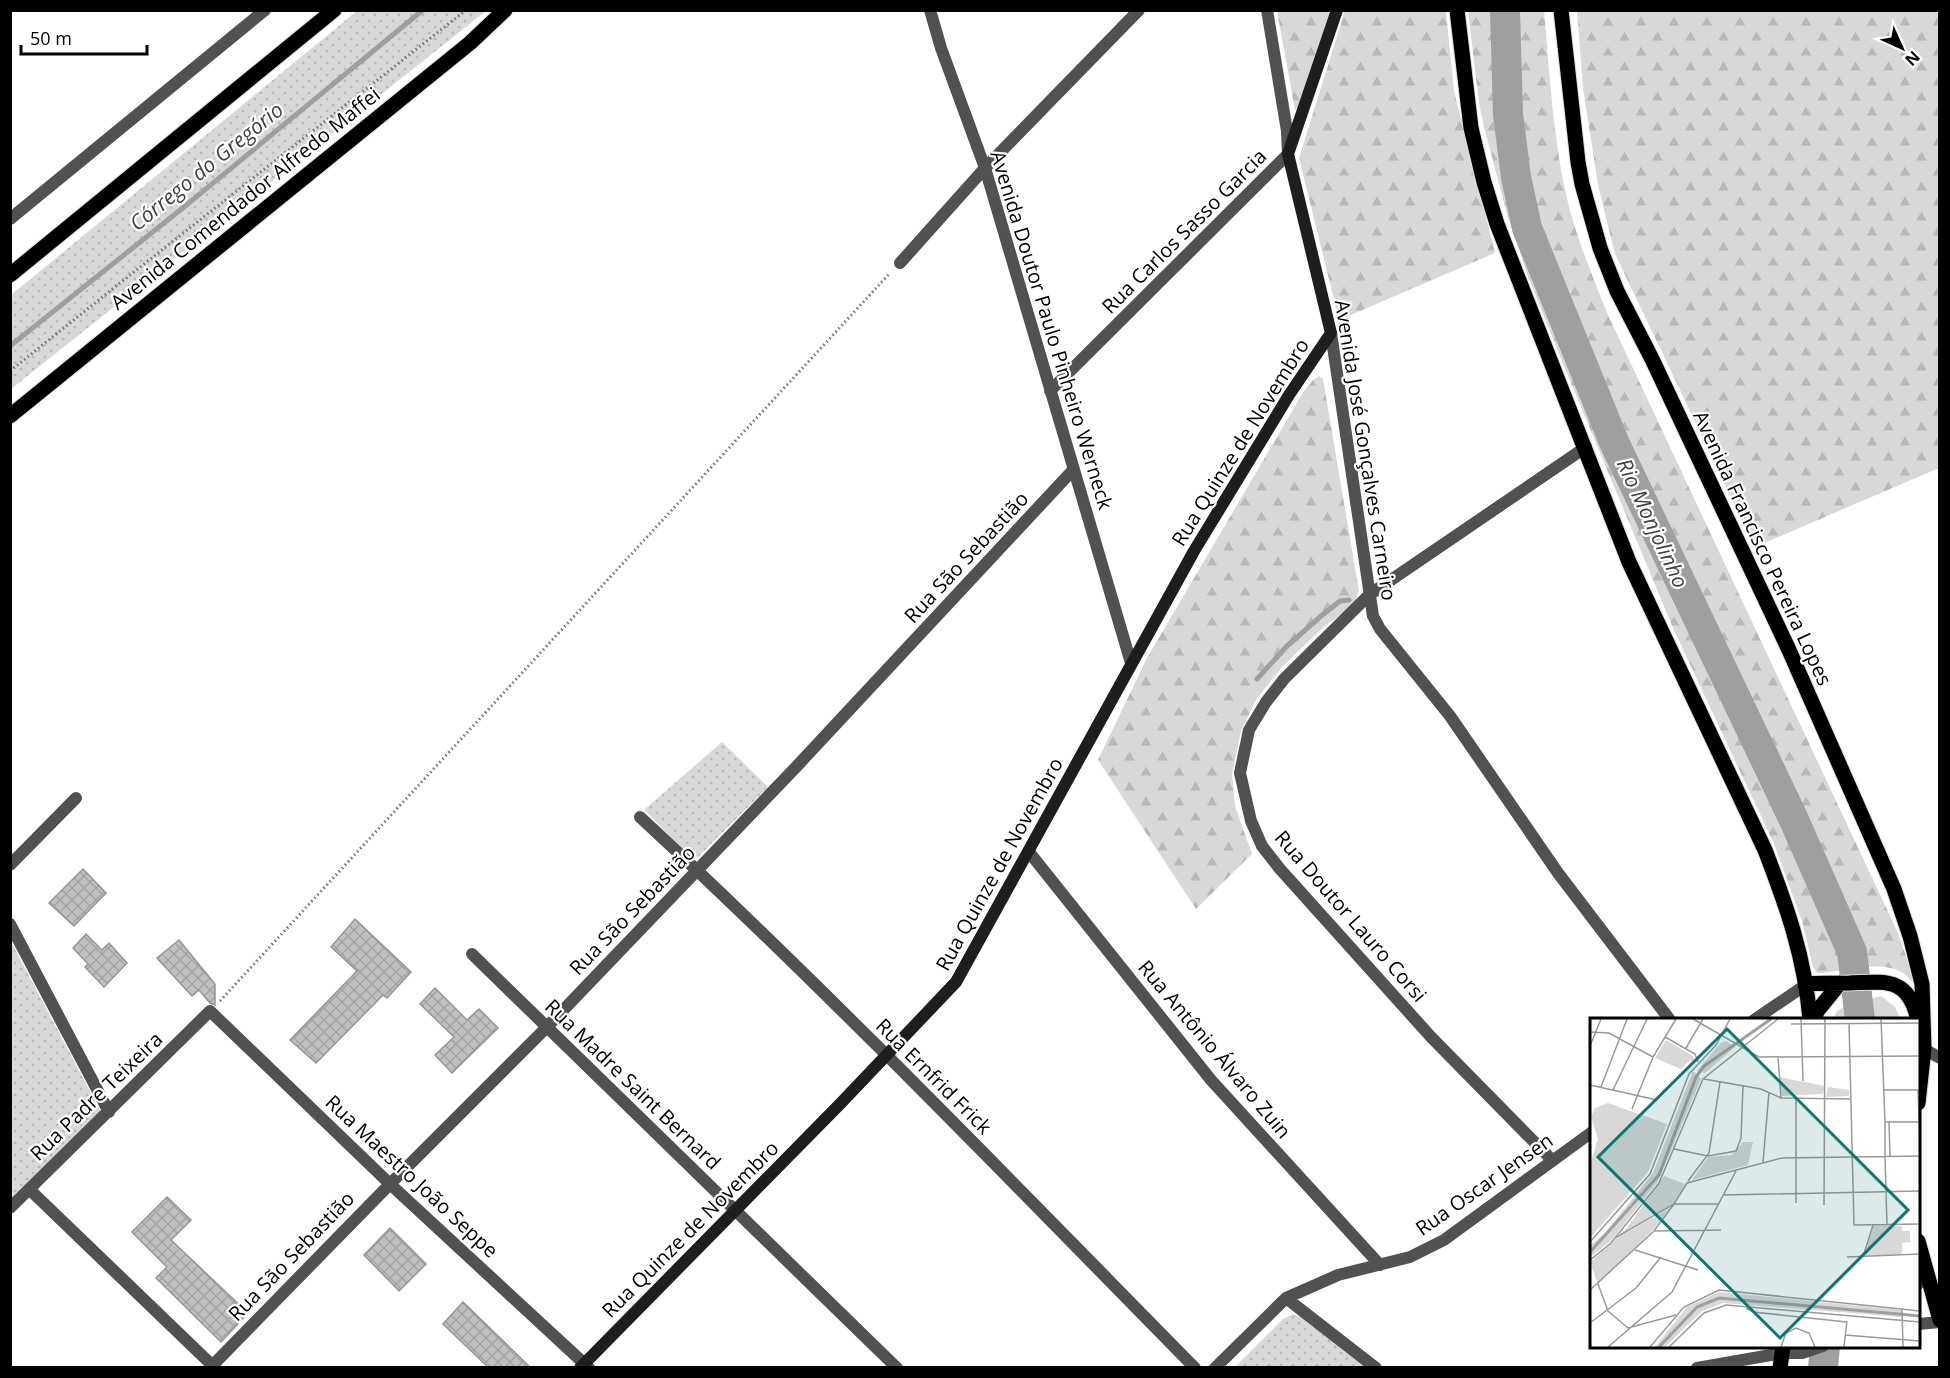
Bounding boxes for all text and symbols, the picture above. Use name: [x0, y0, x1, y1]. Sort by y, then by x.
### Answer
scale bar: [21, 18, 147, 56]
north arrow: [1872, 18, 1932, 78]
text: 50 m: [30, 26, 72, 50]
text: N: [1900, 46, 1925, 71]
street label: Avenida Comendador Alfredo Maffei: [105, 81, 385, 315]
water label: Córrego do Gregório: [123, 95, 289, 237]
street label: Rua Carlos Sasso Garcia: [1096, 143, 1272, 319]
street label: Avenida Doutor Paulo Pinheiro Werneck: [984, 147, 1120, 513]
street label: Avenida José Gonçalves Carneiro: [1329, 298, 1403, 602]
street label: Rua Quinze de Novembro: [1165, 333, 1315, 551]
street label: Avenida Francisco Pereira Lopes: [1687, 406, 1839, 690]
water label: Rio Monjolinho: [1611, 454, 1695, 592]
street label: Rua São Sebastião: [898, 485, 1034, 629]
street label: Rua Quinze de Novembro: [929, 753, 1069, 975]
street label: Rua Doutor Lauro Corsi: [1269, 825, 1433, 1007]
street label: Rua São Sebastião: [563, 839, 701, 981]
street label: Rua Antônio Álvaro Zuin: [1132, 954, 1298, 1144]
street label: Rua Madre Saint Bernard: [539, 993, 727, 1175]
street label: Rua Ernfrid Frick: [870, 1012, 998, 1140]
inset map: [1590, 1018, 1920, 1348]
street label: Rua Padre Teixeira: [24, 1026, 168, 1166]
street label: Rua Maestro João Seppe: [320, 1089, 504, 1263]
street label: Rua Oscar Jensen: [1410, 1126, 1558, 1242]
street label: Rua Quinze de Novembro: [596, 1135, 784, 1323]
street label: Rua São Sebastião: [222, 1185, 360, 1327]

